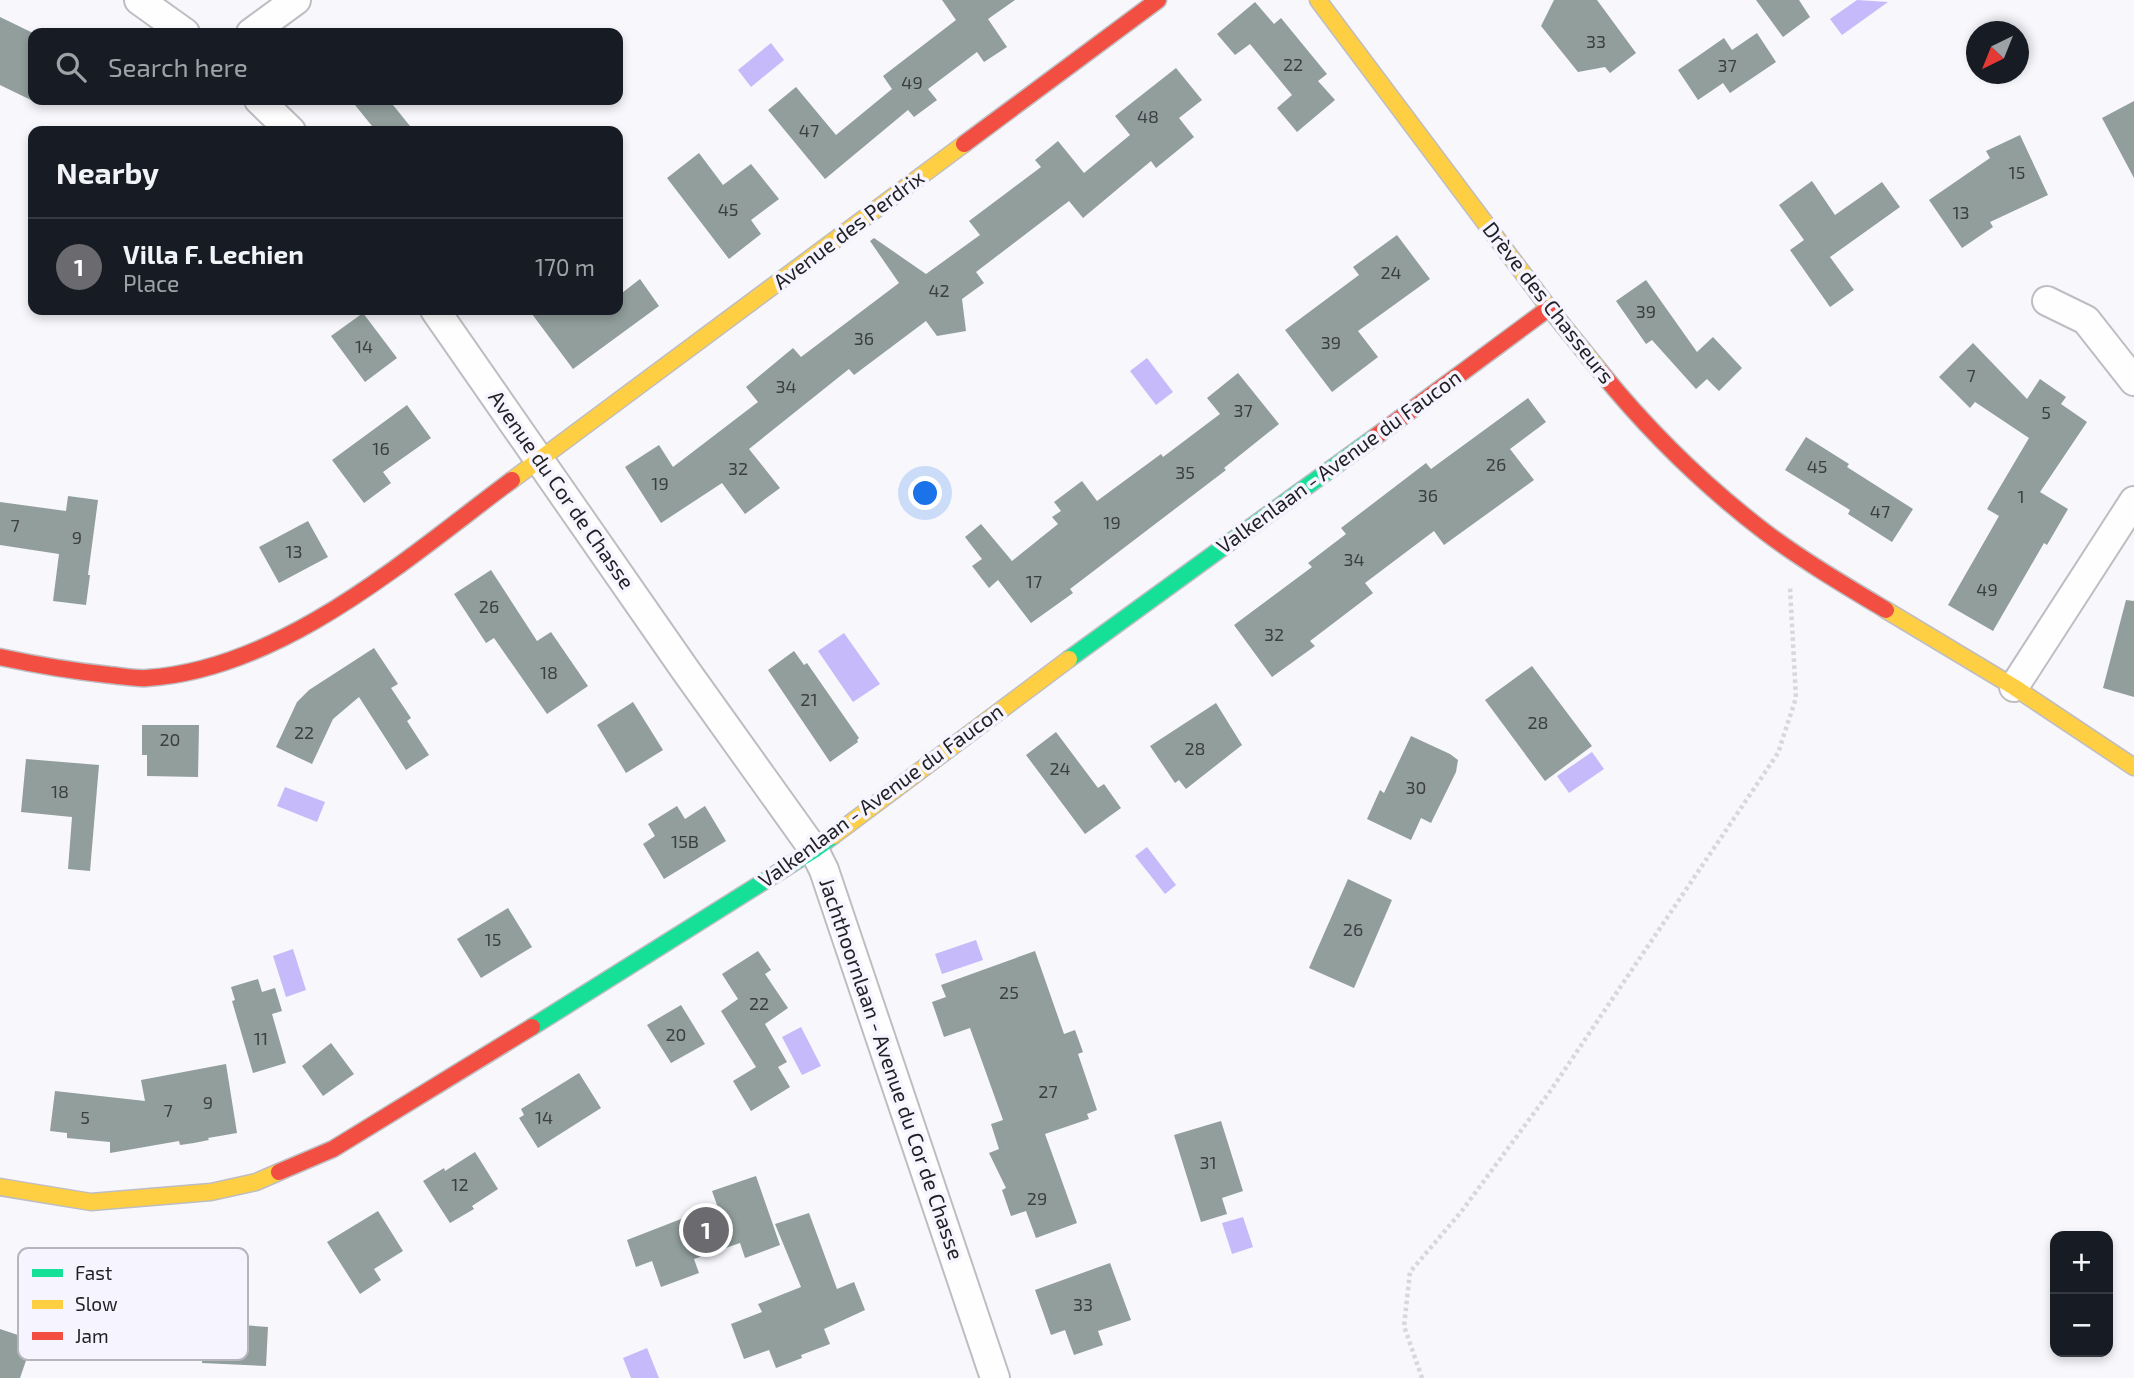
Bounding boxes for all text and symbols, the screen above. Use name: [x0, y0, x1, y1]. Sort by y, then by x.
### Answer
north arrow: [1966, 21, 2029, 84]
search box: [28, 28, 623, 105]
house number: 33: [1586, 30, 1606, 52]
icon: search: [52, 48, 90, 86]
text: Search here: [108, 51, 248, 82]
house number: 22: [1283, 53, 1303, 75]
house number: 37: [1717, 54, 1737, 76]
house number: 49: [901, 71, 923, 93]
house number: 48: [1137, 105, 1159, 127]
house number: 47: [799, 119, 819, 141]
text: Nearby: [56, 154, 159, 190]
house number: 15: [2009, 161, 2025, 183]
street label: Avenue des Perdrix: [768, 164, 928, 294]
house number: 45: [718, 198, 738, 220]
house number: 13: [1952, 201, 1970, 223]
street label: Drève des Chasseurs: [1478, 216, 1620, 388]
text: Villa F. Lechien: [123, 238, 304, 269]
text: 1: [74, 253, 84, 281]
text: 170 m: [535, 253, 595, 281]
house number: 24: [1380, 261, 1402, 283]
text: Place: [123, 269, 179, 297]
house number: 42: [928, 279, 950, 301]
house number: 39: [1636, 300, 1656, 322]
house number: 36: [854, 327, 874, 349]
house number: 39: [1321, 331, 1341, 353]
house number: 14: [355, 335, 373, 357]
street label: Valkenlaan - Avenue du Faucon: [1211, 364, 1465, 558]
house number: 7: [1966, 364, 1976, 386]
house number: 34: [775, 375, 797, 397]
street label: Avenue du Cor de Chasse: [484, 385, 640, 593]
house number: 37: [1233, 399, 1253, 421]
house number: 5: [2041, 401, 2051, 423]
house number: 16: [372, 437, 390, 459]
house number: 26: [1486, 453, 1506, 475]
house number: 45: [1807, 455, 1827, 477]
house number: 32: [728, 457, 748, 479]
house number: 35: [1175, 461, 1195, 483]
house number: 19: [651, 472, 669, 494]
your location: [908, 476, 942, 510]
house number: 36: [1418, 484, 1438, 506]
house number: 1: [2017, 485, 2025, 507]
house number: 47: [1870, 500, 1890, 522]
house number: 19: [1103, 511, 1121, 533]
house number: 7: [10, 514, 20, 536]
house number: 9: [72, 526, 82, 548]
house number: 13: [285, 540, 303, 562]
house number: 34: [1343, 548, 1365, 570]
house number: 17: [1026, 570, 1042, 592]
house number: 49: [1976, 578, 1998, 600]
house number: 26: [479, 595, 499, 617]
house number: 32: [1264, 623, 1284, 645]
house number: 18: [540, 661, 558, 683]
house number: 21: [800, 688, 818, 710]
street label: Valkenlaan - Avenue du Faucon: [753, 698, 1007, 892]
house number: 28: [1527, 711, 1549, 733]
house number: 22: [294, 721, 314, 743]
house number: 20: [160, 728, 180, 750]
house number: 28: [1184, 737, 1206, 759]
house number: 24: [1049, 757, 1071, 779]
house number: 30: [1406, 776, 1426, 798]
house number: 18: [51, 780, 69, 802]
house number: 15B: [671, 830, 699, 852]
street label: Jachthoornlaan - Avenue du Cor de Chasse: [815, 874, 970, 1263]
house number: 26: [1343, 918, 1363, 940]
house number: 15: [485, 928, 501, 950]
house number: 25: [999, 981, 1019, 1003]
house number: 22: [749, 992, 769, 1014]
house number: 20: [666, 1023, 686, 1045]
house number: 11: [254, 1027, 268, 1049]
house number: 27: [1038, 1080, 1058, 1102]
house number: 9: [203, 1091, 213, 1113]
house number: 7: [163, 1099, 173, 1121]
house number: 5: [80, 1106, 90, 1128]
house number: 14: [535, 1106, 553, 1128]
house number: 31: [1199, 1151, 1217, 1173]
house number: 12: [451, 1173, 469, 1195]
house number: 29: [1027, 1187, 1047, 1209]
pin: 1: [683, 1204, 729, 1256]
map controls: [2050, 1231, 2113, 1357]
button: +: [2050, 1231, 2113, 1294]
legend: [18, 1248, 248, 1360]
text: Fast: [75, 1261, 112, 1284]
text: Slow: [75, 1292, 118, 1315]
house number: 33: [1073, 1293, 1093, 1315]
button: −: [2050, 1294, 2113, 1357]
text: Jam: [75, 1324, 109, 1347]

